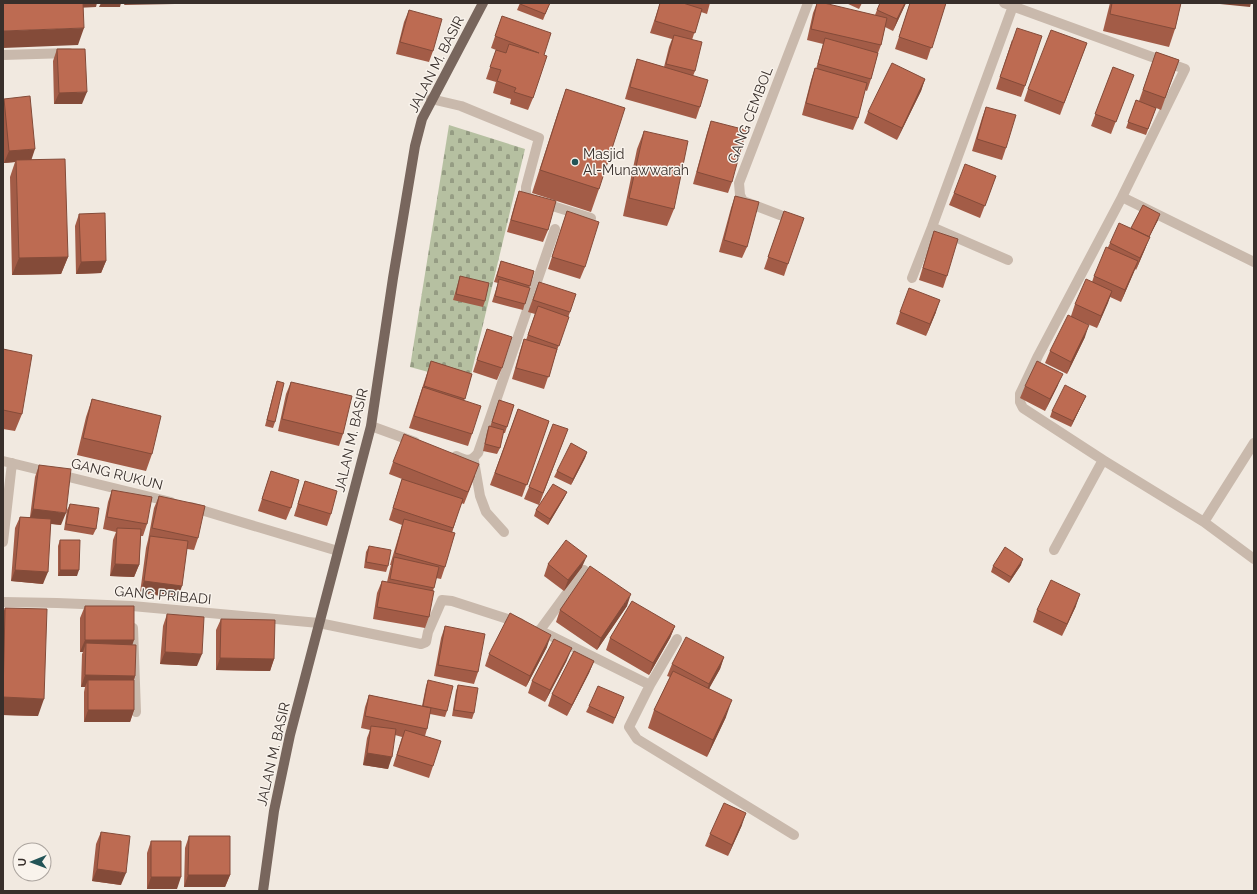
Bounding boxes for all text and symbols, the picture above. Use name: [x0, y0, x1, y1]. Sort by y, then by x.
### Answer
street label: JALAN M. BASIR: [405, 13, 467, 115]
street label: GANG CEMBOL: [724, 64, 776, 166]
place label: Masjid Al-Munawwarah: [583, 146, 689, 178]
marker: Masjid Al-Munawwarah: [570, 157, 580, 167]
street label: JALAN M. BASIR: [331, 387, 371, 493]
street label: GANG RUKUN: [69, 455, 165, 493]
street label: GANG PRIBADI: [114, 583, 212, 607]
street label: JALAN M. BASIR: [253, 701, 293, 807]
north arrow: [12, 842, 52, 882]
text: U: [16, 858, 29, 866]

